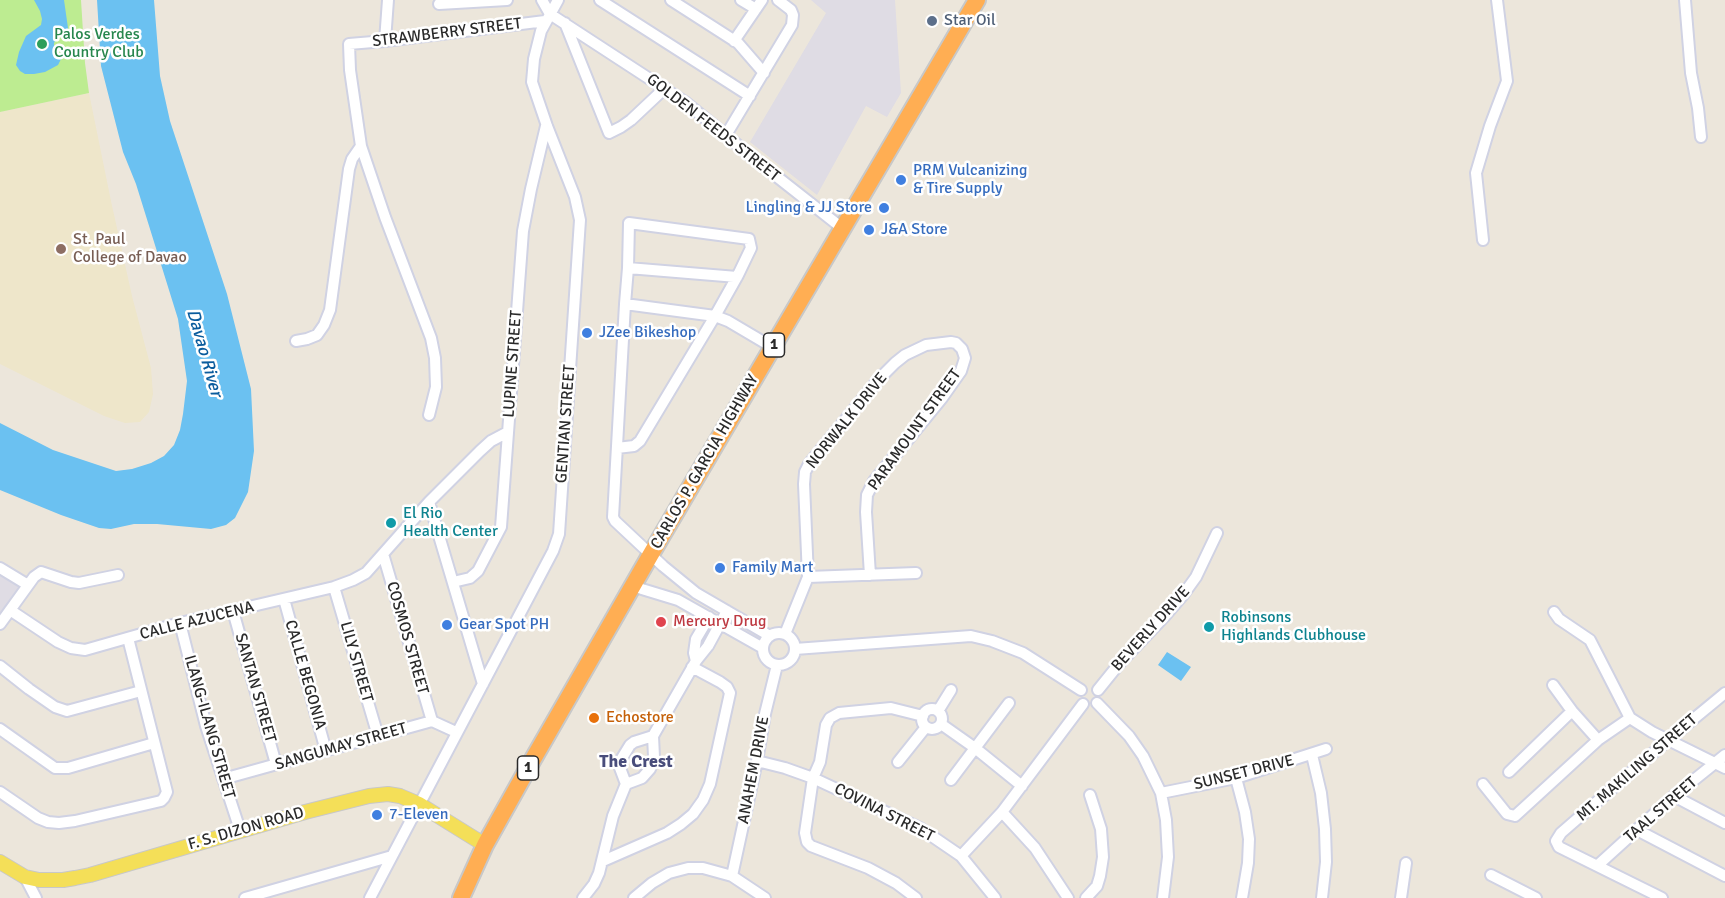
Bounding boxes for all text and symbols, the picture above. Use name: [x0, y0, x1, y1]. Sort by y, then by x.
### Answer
place label: Star Oil: [944, 11, 996, 31]
street label: STRAWBERRY STREET: [371, 14, 523, 52]
marker: Star Oil: [925, 14, 939, 28]
place label: Palos Verdes Country Club: [54, 25, 144, 63]
marker: Palos Verdes Country Club: [35, 37, 49, 51]
street label: GOLDEN FEEDS STREET: [642, 70, 784, 186]
place label: PRM Vulcanizing & Tire Supply: [913, 161, 1027, 199]
marker: PRM Vulcanizing & Tire Supply: [894, 173, 908, 187]
place label: Lingling & JJ Store: [745, 198, 872, 218]
marker: Lingling & JJ Store: [877, 201, 891, 215]
place label: J&A Store: [881, 220, 948, 240]
marker: J&A Store: [862, 223, 876, 237]
place label: St. Paul College of Davao: [73, 230, 187, 268]
marker: St. Paul College of Davao: [54, 242, 68, 256]
water label: Davao River: [181, 307, 227, 399]
street label: LUPINE STREET: [500, 310, 526, 418]
place label: JZee Bikeshop: [599, 323, 696, 343]
marker: JZee Bikeshop: [580, 326, 594, 340]
road number: 1: [764, 333, 784, 357]
street label: GENTIAN STREET: [552, 364, 580, 484]
street label: PARAMOUNT STREET: [864, 365, 966, 495]
street label: NORWALK DRIVE: [802, 369, 892, 473]
street label: CARLOS P. GARCIA HIGHWAY: [647, 371, 763, 553]
place label: El Rio Health Center: [403, 504, 498, 542]
marker: El Rio Health Center: [384, 516, 398, 530]
place label: Family Mart: [732, 558, 813, 578]
marker: Family Mart: [713, 561, 727, 575]
street label: COSMOS STREET: [382, 579, 432, 697]
street label: BEVERLY DRIVE: [1108, 583, 1194, 675]
street label: CALLE AZUCENA: [138, 598, 256, 644]
place label: Robinsons Highlands Clubhouse: [1221, 608, 1366, 646]
place label: Mercury Drug: [673, 612, 767, 632]
place label: Gear Spot PH: [459, 615, 549, 635]
marker: Mercury Drug: [654, 615, 668, 629]
street label: CALLE BEGONIA: [280, 618, 330, 732]
marker: Gear Spot PH: [440, 618, 454, 632]
street label: LILY STREET: [335, 619, 377, 705]
marker: Robinsons Highlands Clubhouse: [1202, 620, 1216, 634]
street label: SANTAN STREET: [230, 631, 280, 745]
street label: ILANG-ILANG STREET: [179, 653, 239, 801]
place label: Echostore: [606, 708, 674, 728]
street label: MT. MAKILING STREET: [1573, 710, 1701, 826]
marker: Echostore: [587, 711, 601, 725]
street label: ANAHEM DRIVE: [734, 714, 774, 826]
street label: SANGUMAY STREET: [273, 719, 409, 775]
district label: The Crest: [599, 751, 673, 773]
street label: SUNSET DRIVE: [1192, 751, 1296, 795]
road number: 1: [518, 756, 538, 780]
street label: TAAL STREET: [1621, 773, 1701, 847]
street label: COVINA STREET: [831, 780, 937, 846]
street label: F. S. DIZON ROAD: [186, 803, 306, 855]
place label: 7-Eleven: [389, 805, 448, 825]
marker: 7-Eleven: [370, 808, 384, 822]

